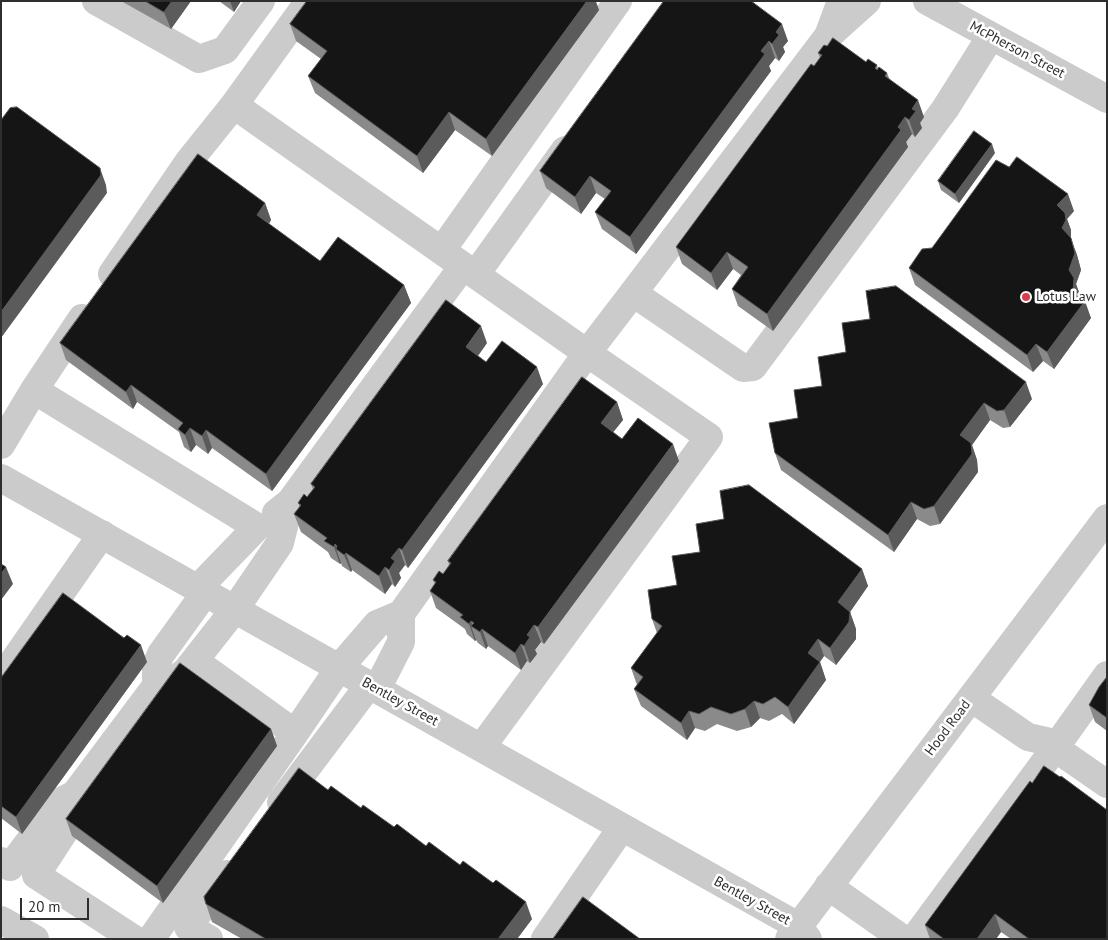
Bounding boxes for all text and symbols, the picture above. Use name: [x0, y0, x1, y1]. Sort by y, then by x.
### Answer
street label: McPherson Street: [967, 18, 1067, 82]
place label: Lotus Law: [1036, 289, 1096, 305]
marker: Lotus Law: [1020, 291, 1032, 303]
street label: Bentley Street: [359, 674, 441, 730]
street label: Hood Road: [922, 697, 974, 759]
street label: Bentley Street: [711, 873, 793, 929]
scale bar: [22, 888, 91, 920]
text: 20 m: [28, 897, 61, 916]

